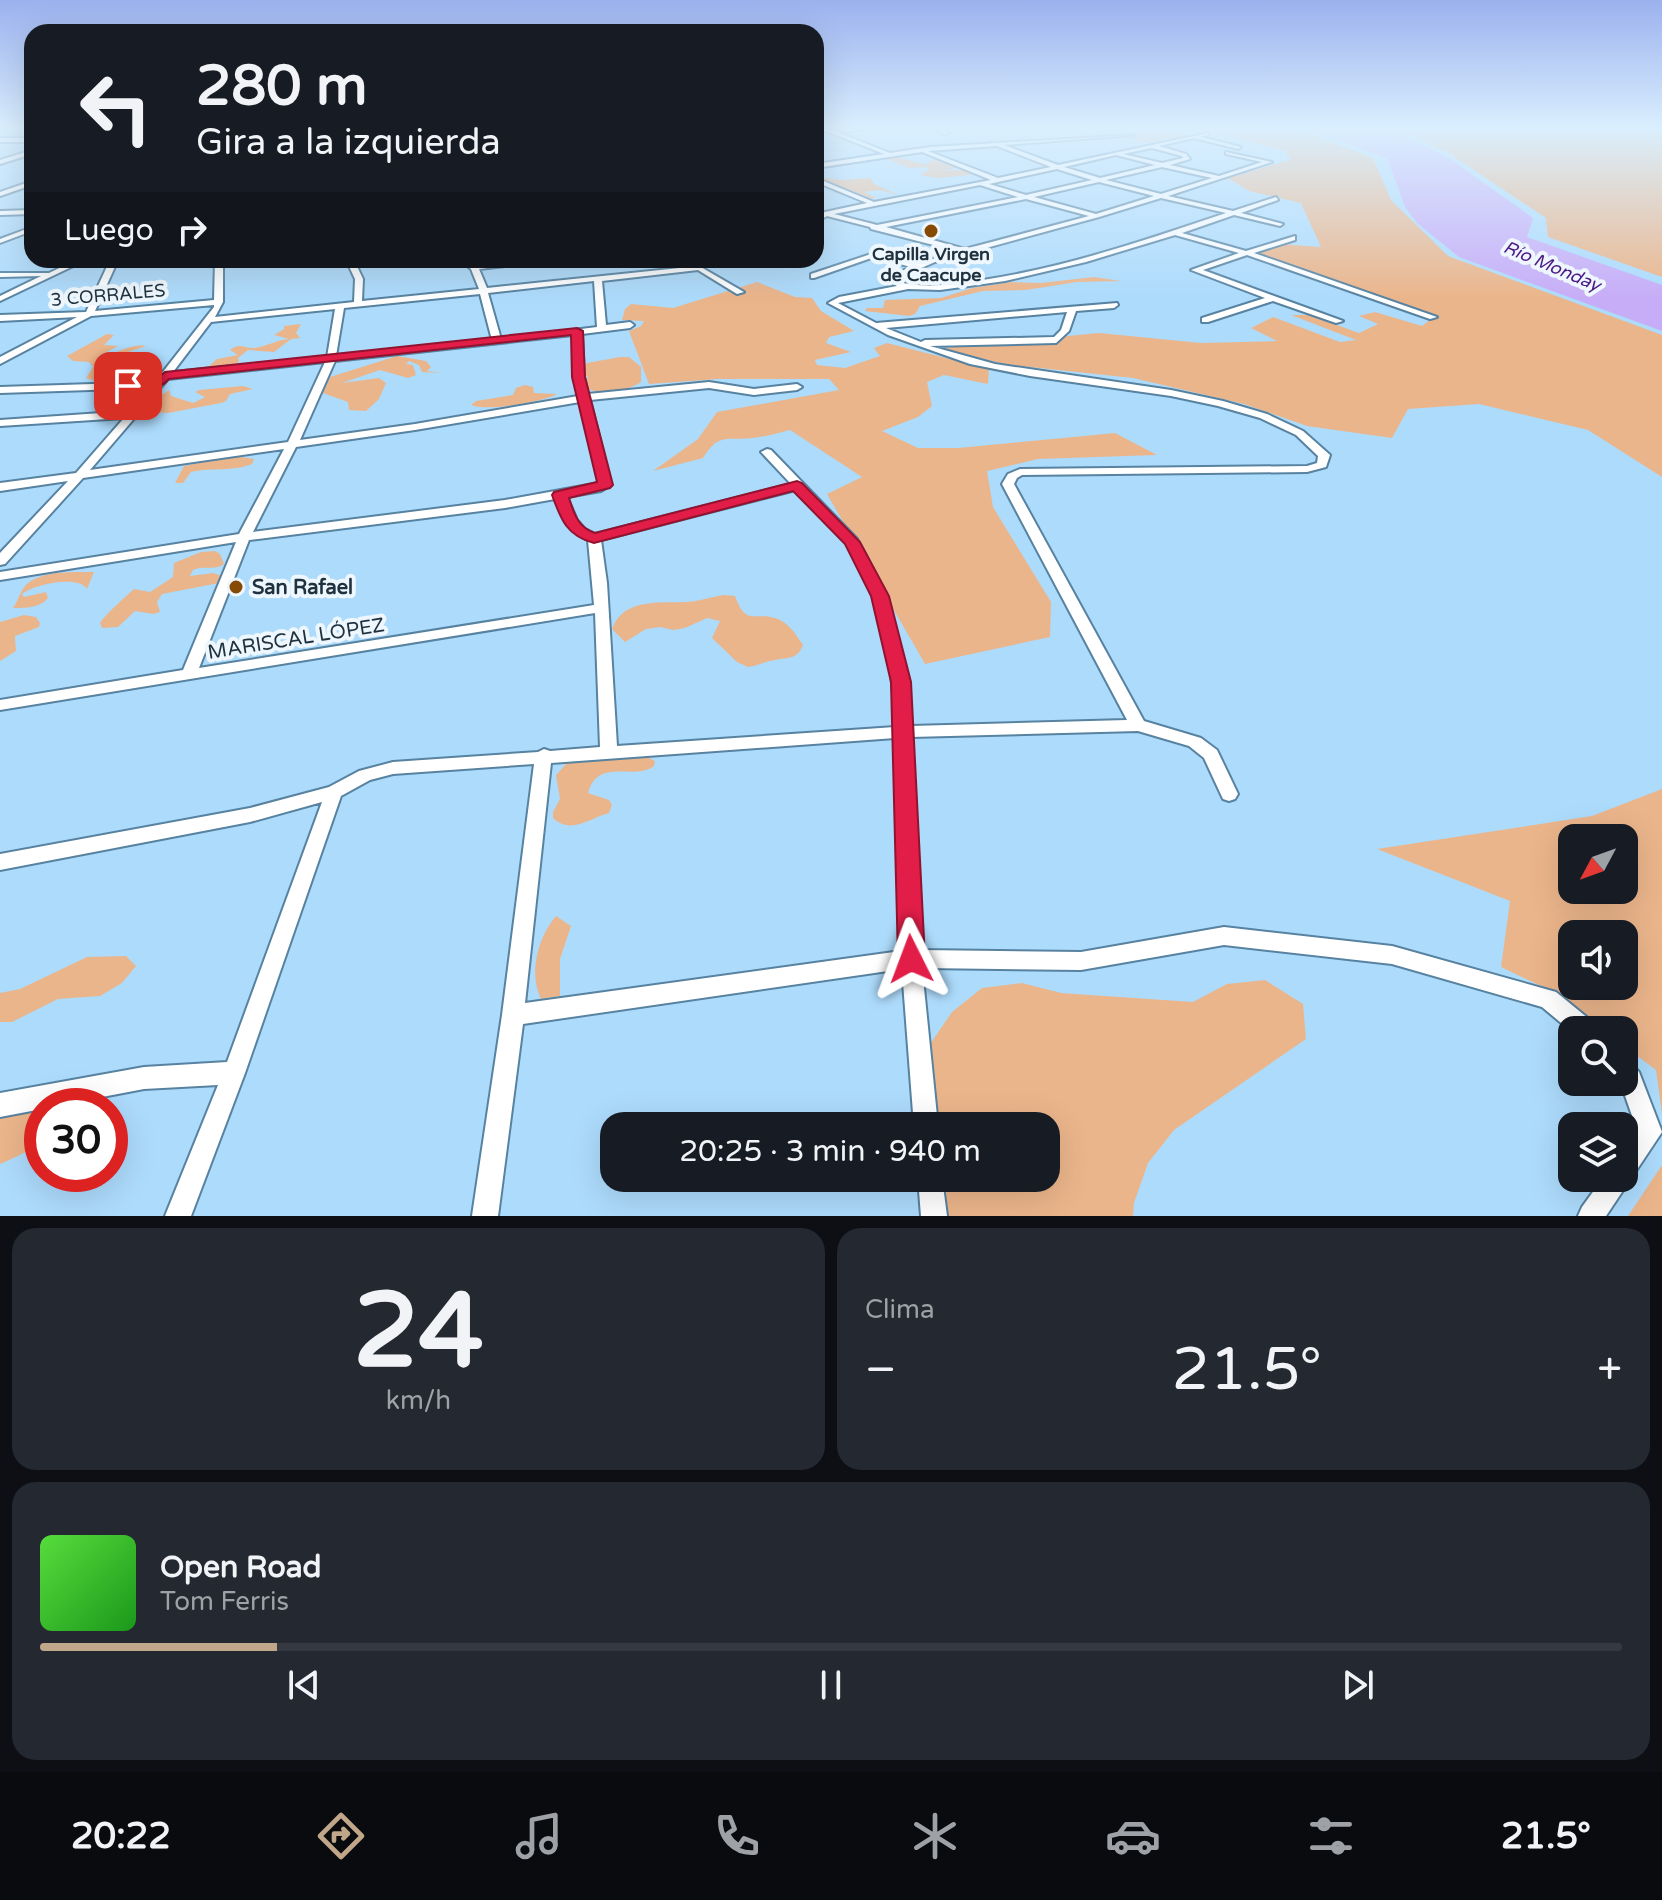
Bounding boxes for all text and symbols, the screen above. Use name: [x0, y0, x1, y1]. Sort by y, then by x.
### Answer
text: 280 m: [196, 53, 367, 120]
icon: left: [64, 56, 168, 160]
text: Gira a la izquierda: [196, 121, 501, 164]
icon: right: [170, 208, 214, 252]
text: Luego: [64, 212, 154, 249]
marker: Capilla Virgen de Caacupe: [922, 222, 940, 240]
water label: Río Monday: [1500, 236, 1606, 297]
place label: Capilla Virgen de Caacupe: [872, 243, 990, 286]
street label: 3 CORRALES: [50, 279, 166, 311]
pin: [94, 352, 162, 420]
icon: arrive: [106, 364, 150, 408]
place label: San Rafael: [252, 576, 353, 600]
marker: San Rafael: [227, 578, 245, 596]
street label: MARISCAL LÓPEZ: [206, 612, 386, 665]
north arrow: [1558, 824, 1638, 904]
map controls: [1558, 824, 1638, 1192]
position arrow: [869, 917, 953, 1001]
button: sound: [1558, 920, 1638, 1000]
button: search: [1558, 1016, 1638, 1096]
speed limit sign: 30: [24, 1088, 128, 1192]
button: layers: [1558, 1112, 1638, 1192]
text: 20:25 · 3 min · 940 m: [679, 1133, 981, 1170]
text: 24: [353, 1270, 484, 1395]
text: Clima: [865, 1294, 935, 1325]
text: 21.5°: [1172, 1334, 1322, 1406]
text: −: [865, 1344, 896, 1397]
text: +: [1597, 1344, 1622, 1397]
text: km/h: [386, 1385, 451, 1416]
text: Open Road: [160, 1549, 321, 1586]
text: Tom Ferris: [160, 1586, 289, 1617]
icon: previous: [282, 1663, 326, 1707]
icon: pause: [809, 1663, 853, 1707]
icon: next: [1336, 1663, 1380, 1707]
icon: directions: [313, 1808, 369, 1864]
icon: music: [511, 1808, 567, 1864]
icon: phone: [709, 1808, 765, 1864]
icon: climate: [907, 1808, 963, 1864]
icon: car: [1105, 1808, 1161, 1864]
icon: filters: [1303, 1808, 1359, 1864]
text: 20:22: [71, 1815, 171, 1858]
text: 21.5°: [1501, 1815, 1591, 1858]

